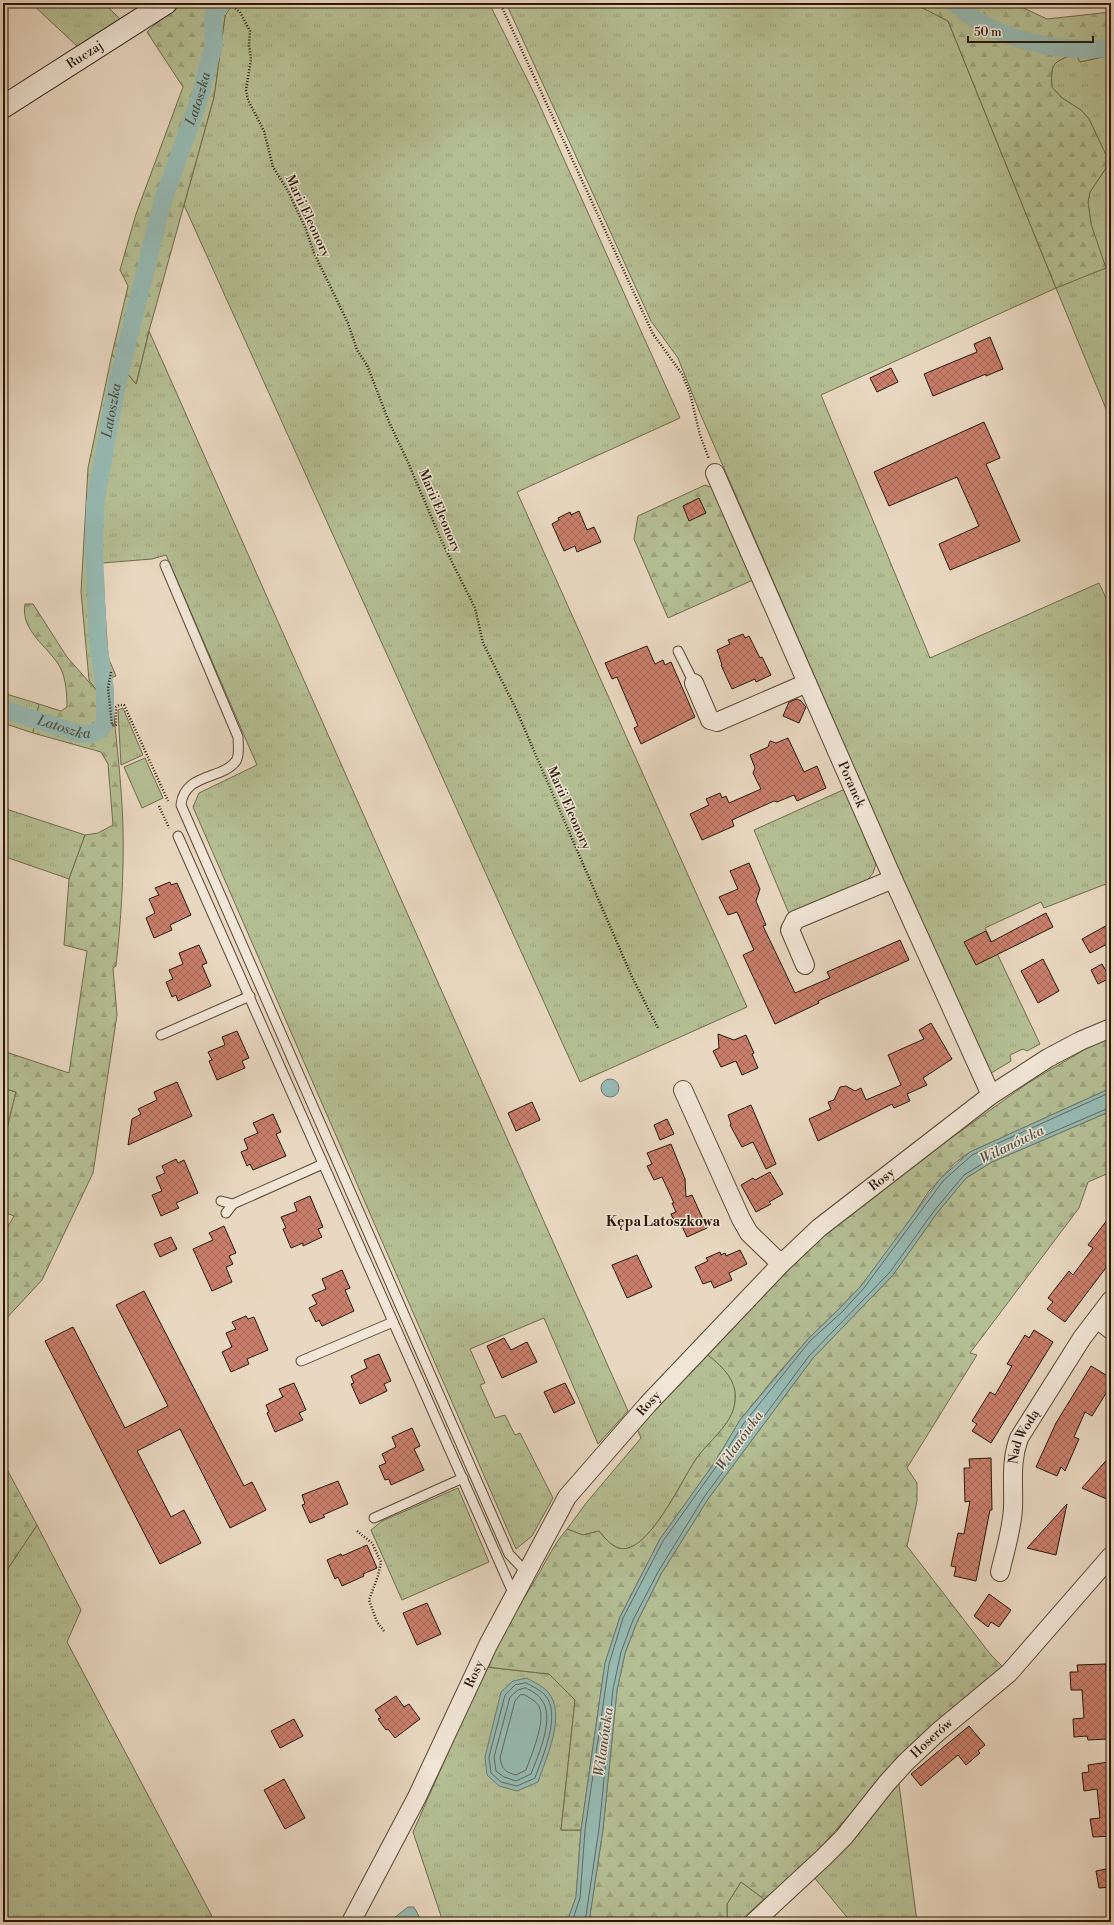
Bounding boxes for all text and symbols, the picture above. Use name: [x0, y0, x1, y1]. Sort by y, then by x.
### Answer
scale bar: [968, 18, 1093, 44]
text: 50 m: [974, 25, 1002, 40]
street label: Ruczaj: [64, 37, 106, 72]
water label: Latoszka: [181, 70, 215, 129]
street label: Marii Eleonory: [282, 172, 334, 260]
water label: Latoszka: [98, 381, 126, 440]
street label: Marii Eleonory: [415, 467, 465, 556]
water label: Latoszka: [34, 711, 91, 743]
street label: Poranek: [834, 759, 869, 811]
street label: Marii Eleonory: [544, 764, 595, 853]
water label: Wilanówka: [977, 1122, 1047, 1168]
street label: Rosy: [866, 1164, 898, 1195]
district label: Kępa Latoszkowa: [606, 1213, 721, 1231]
street label: Rosy: [633, 1387, 665, 1419]
street label: Nad Wodą: [1005, 1406, 1043, 1465]
water label: Wilanówka: [712, 1407, 768, 1474]
street label: Rosy: [461, 1657, 488, 1690]
water label: Wilanówka: [590, 1706, 618, 1778]
street label: Hoserów: [907, 1714, 957, 1762]

